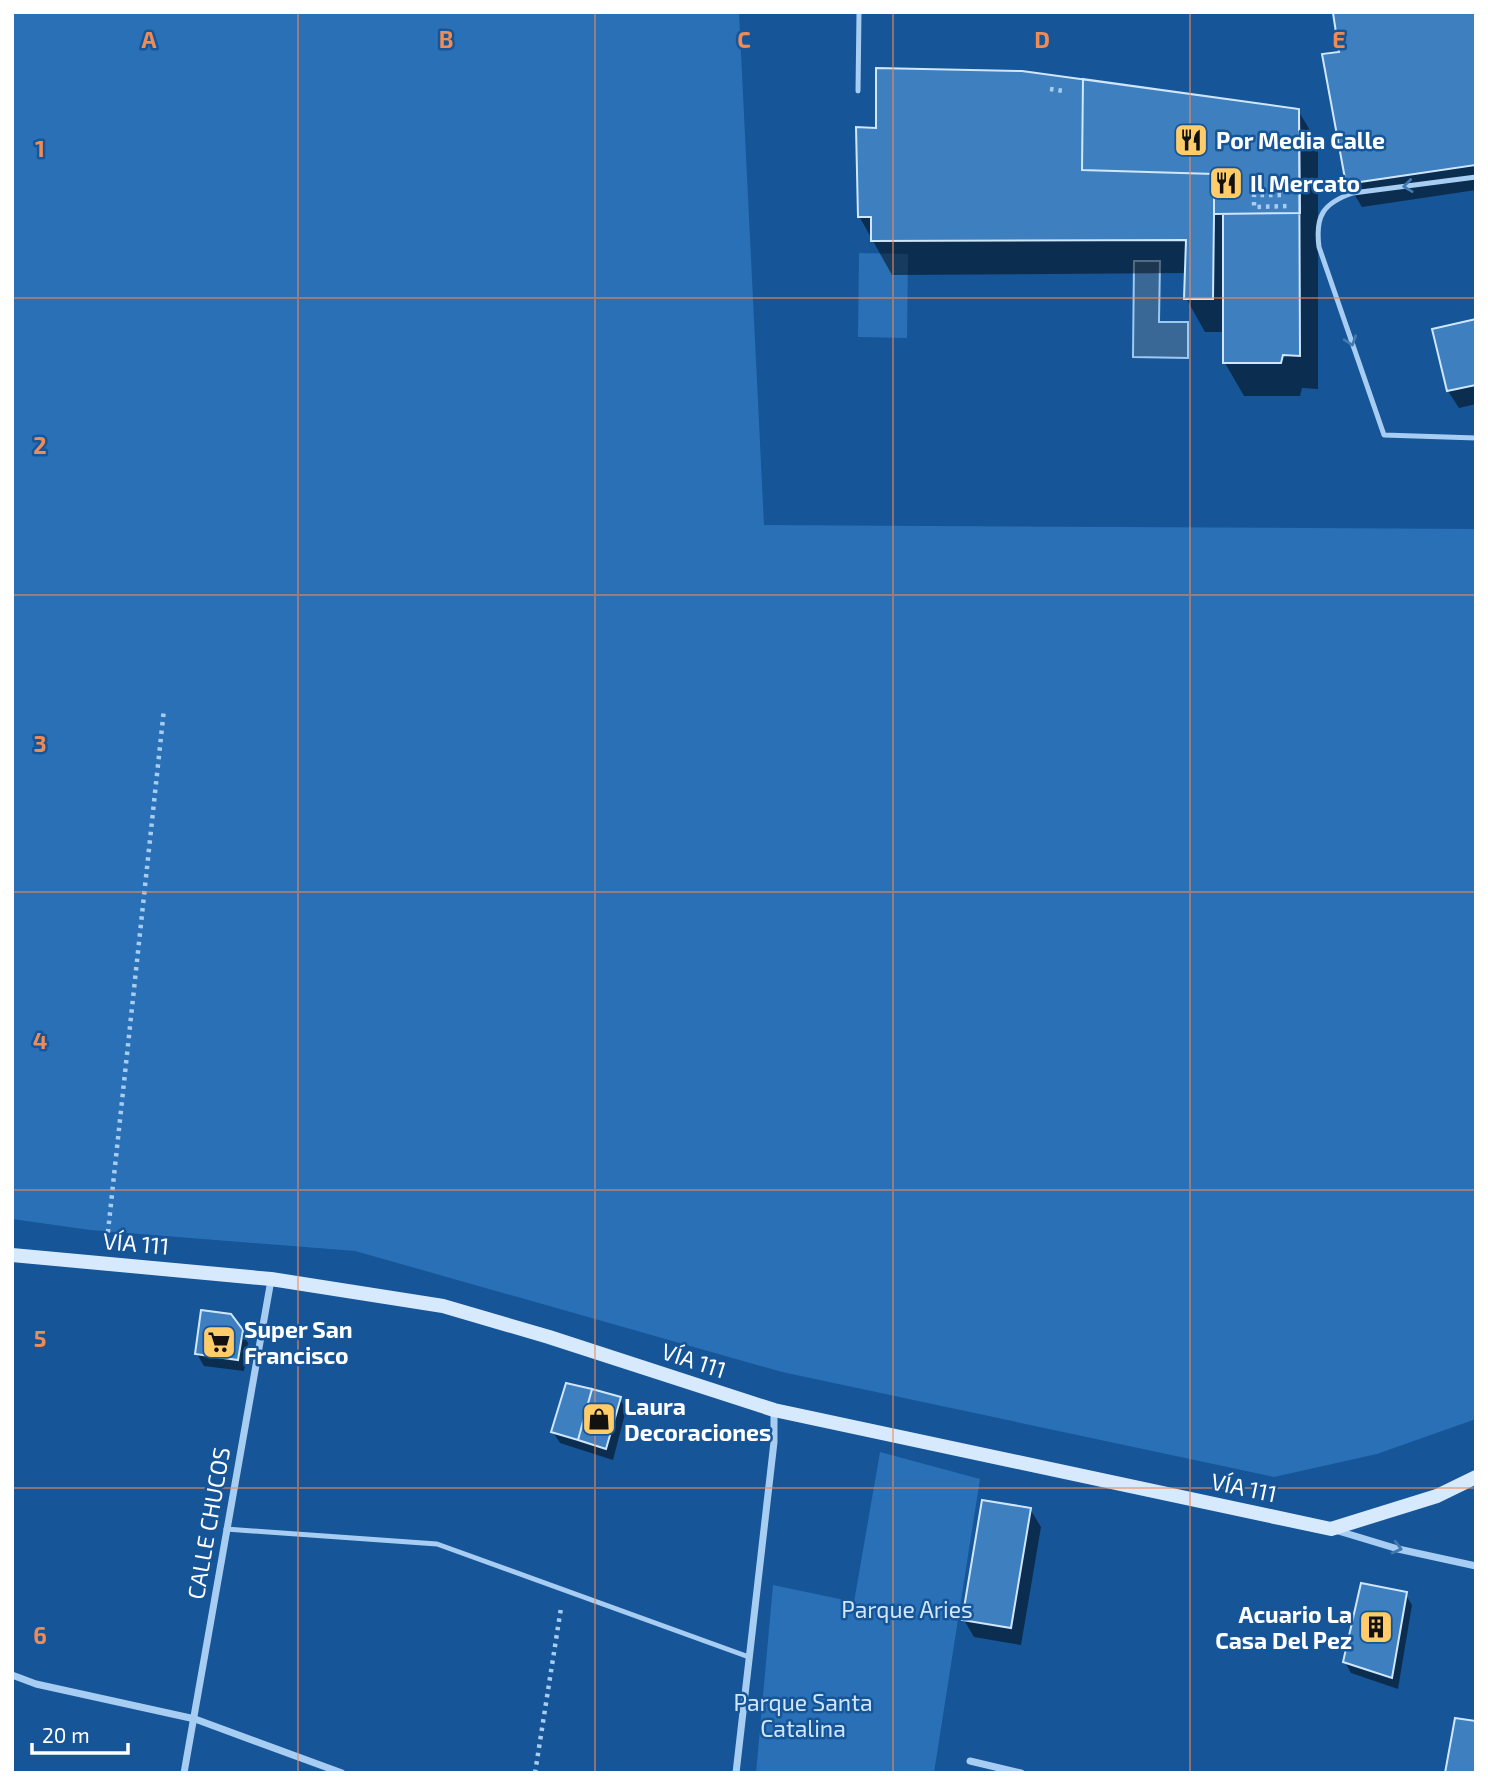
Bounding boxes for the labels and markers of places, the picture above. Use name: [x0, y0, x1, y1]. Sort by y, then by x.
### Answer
restaurant icon: Por Media Calle: [1172, 121, 1210, 159]
place label: Por Media Calle: [1216, 126, 1385, 154]
restaurant icon: Il Mercato: [1207, 164, 1245, 202]
place label: Il Mercato: [1250, 169, 1360, 197]
place label: Super San Francisco: [244, 1315, 353, 1369]
supermarket icon: Super San Francisco: [200, 1323, 238, 1361]
place label: Laura Decoraciones: [624, 1392, 771, 1446]
shop icon: Laura Decoraciones: [580, 1400, 618, 1438]
place label: Acuario La Casa Del Pez: [1215, 1600, 1352, 1654]
building icon: Acuario La Casa Del Pez: [1357, 1608, 1395, 1646]

